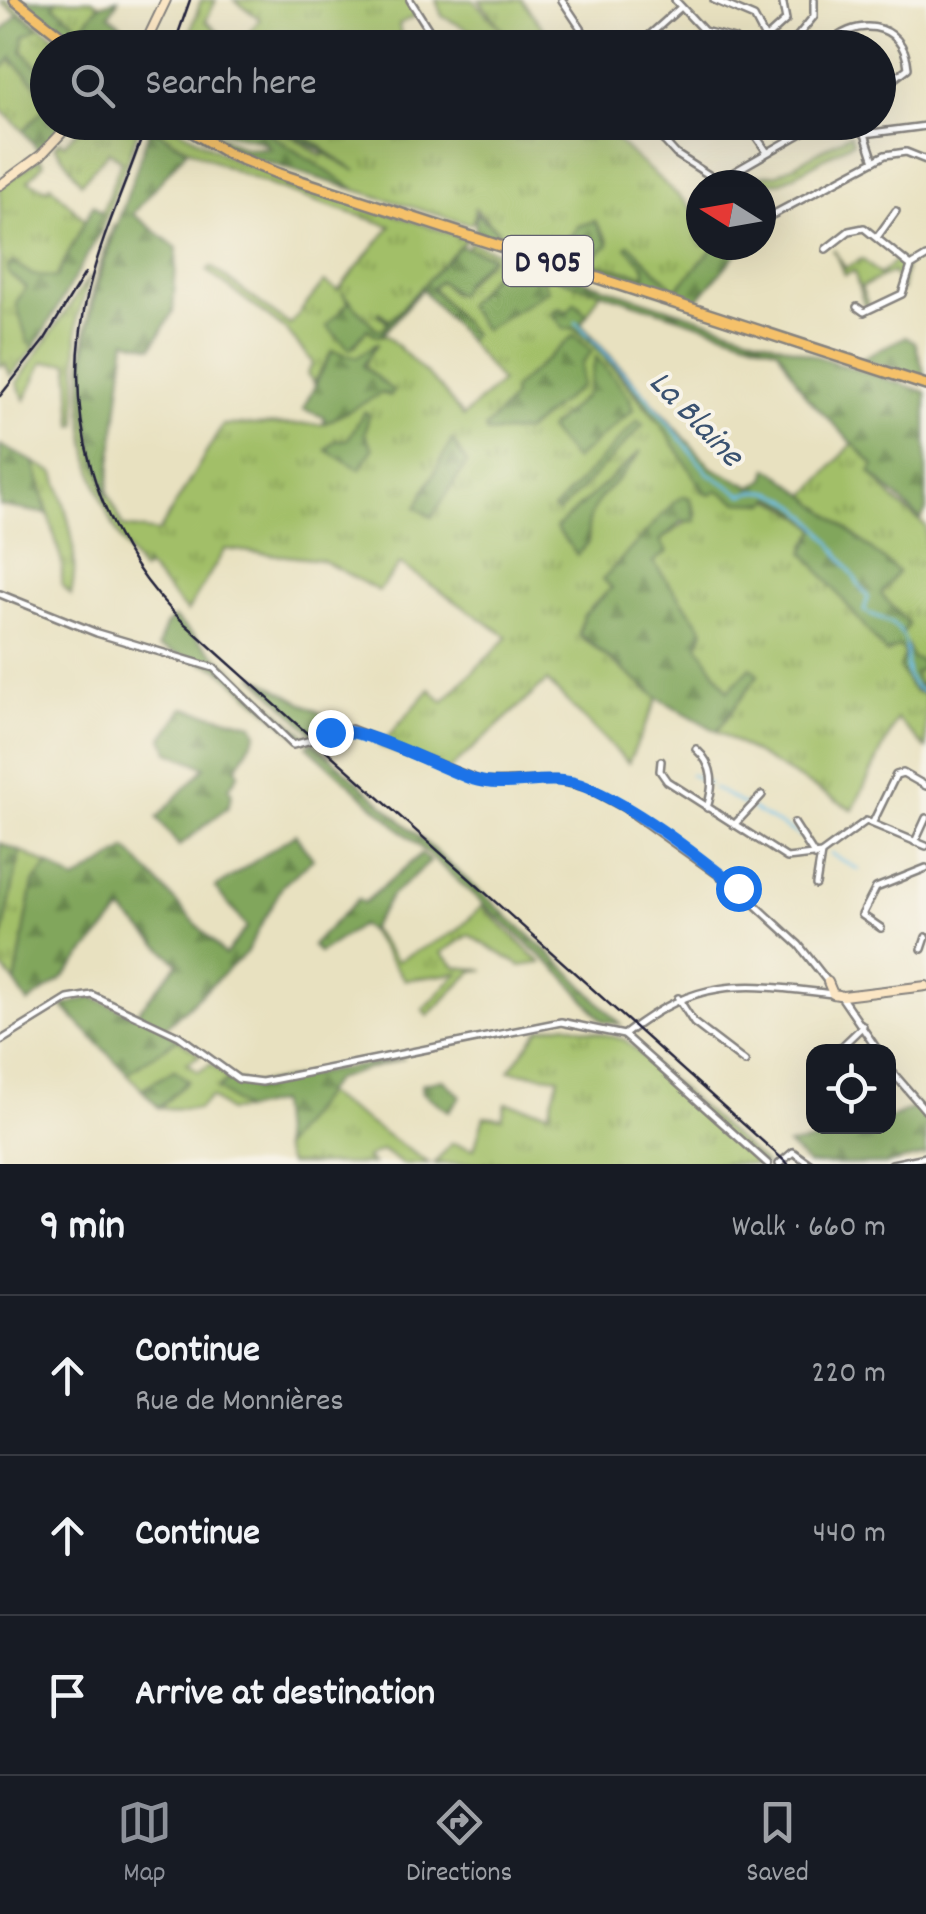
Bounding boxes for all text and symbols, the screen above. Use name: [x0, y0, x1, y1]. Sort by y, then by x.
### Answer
search box: [30, 30, 896, 140]
icon: search: [65, 58, 120, 113]
text: Search here: [145, 58, 317, 113]
north arrow: [686, 170, 776, 260]
road number: D 905: [503, 236, 593, 286]
water label: La Blaine: [635, 361, 754, 481]
route end: [308, 710, 354, 756]
route start: [716, 866, 762, 912]
map controls: [806, 1044, 896, 1134]
button: locate: [806, 1044, 896, 1134]
text: 9 min: [40, 1199, 125, 1259]
text: Walk · 660 m: [732, 1206, 886, 1252]
text: Continue: [135, 1325, 260, 1380]
icon: ahead: [40, 1348, 95, 1403]
text: 220 m: [811, 1352, 886, 1398]
text: Rue de Monnières: [135, 1380, 344, 1426]
icon: ahead: [40, 1508, 95, 1563]
text: Continue: [135, 1508, 260, 1563]
text: 440 m: [813, 1512, 886, 1558]
icon: arrive: [40, 1668, 95, 1723]
text: Arrive at destination: [135, 1668, 435, 1723]
tab: Map: [117, 1795, 172, 1895]
tab: Directions: [406, 1795, 512, 1895]
tab: Saved: [746, 1795, 809, 1895]

